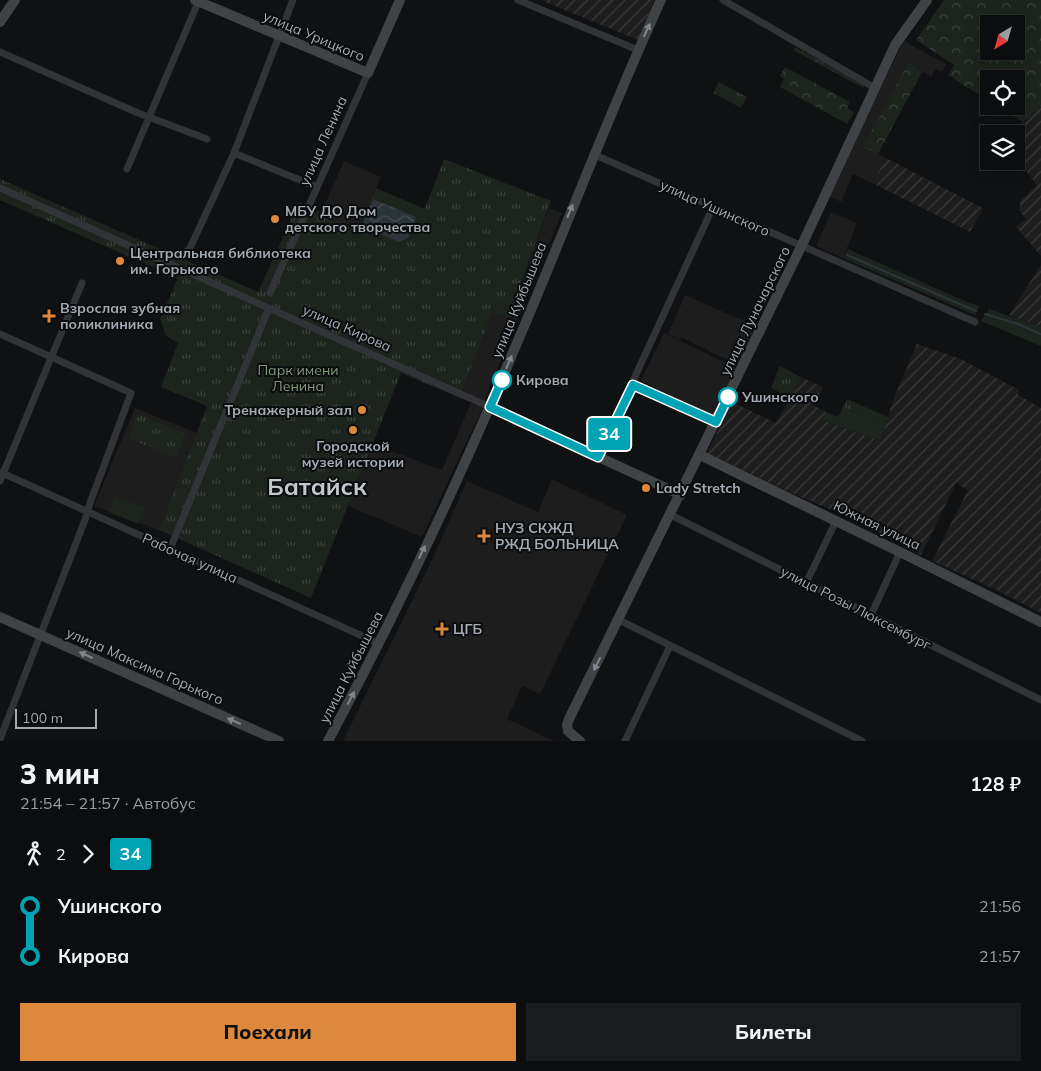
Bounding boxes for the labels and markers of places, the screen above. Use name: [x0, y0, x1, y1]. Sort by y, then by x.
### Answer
place label: МБУ ДО Дом детского творчества: [285, 202, 430, 236]
marker: МБУ ДО Дом детского творчества: [269, 213, 281, 225]
place label: Центральная библиотека им. Горького: [130, 244, 311, 278]
marker: Центральная библиотека им. Горького: [114, 255, 126, 267]
place label: Взрослая зубная поликлиника: [60, 299, 180, 333]
marker: Взрослая зубная поликлиника: [42, 309, 56, 323]
marker: Кирова: [492, 370, 512, 390]
place label: Кирова: [516, 371, 569, 389]
marker: Ушинского: [718, 387, 738, 407]
place label: Ушинского: [741, 388, 819, 406]
place label: Тренажерный зал: [225, 401, 352, 419]
marker: Тренажерный зал: [356, 404, 368, 416]
marker: Городской музей истории: [347, 424, 359, 436]
place label: Городской музей истории: [302, 437, 404, 471]
place label: Lady Stretch: [656, 479, 741, 497]
marker: Lady Stretch: [640, 482, 652, 494]
place label: НУЗ СКЖД РЖД БОЛЬНИЦА: [495, 519, 619, 553]
marker: НУЗ СКЖД РЖД БОЛЬНИЦА: [477, 529, 491, 543]
place label: ЦГБ: [453, 620, 483, 638]
marker: ЦГБ: [435, 622, 449, 636]

